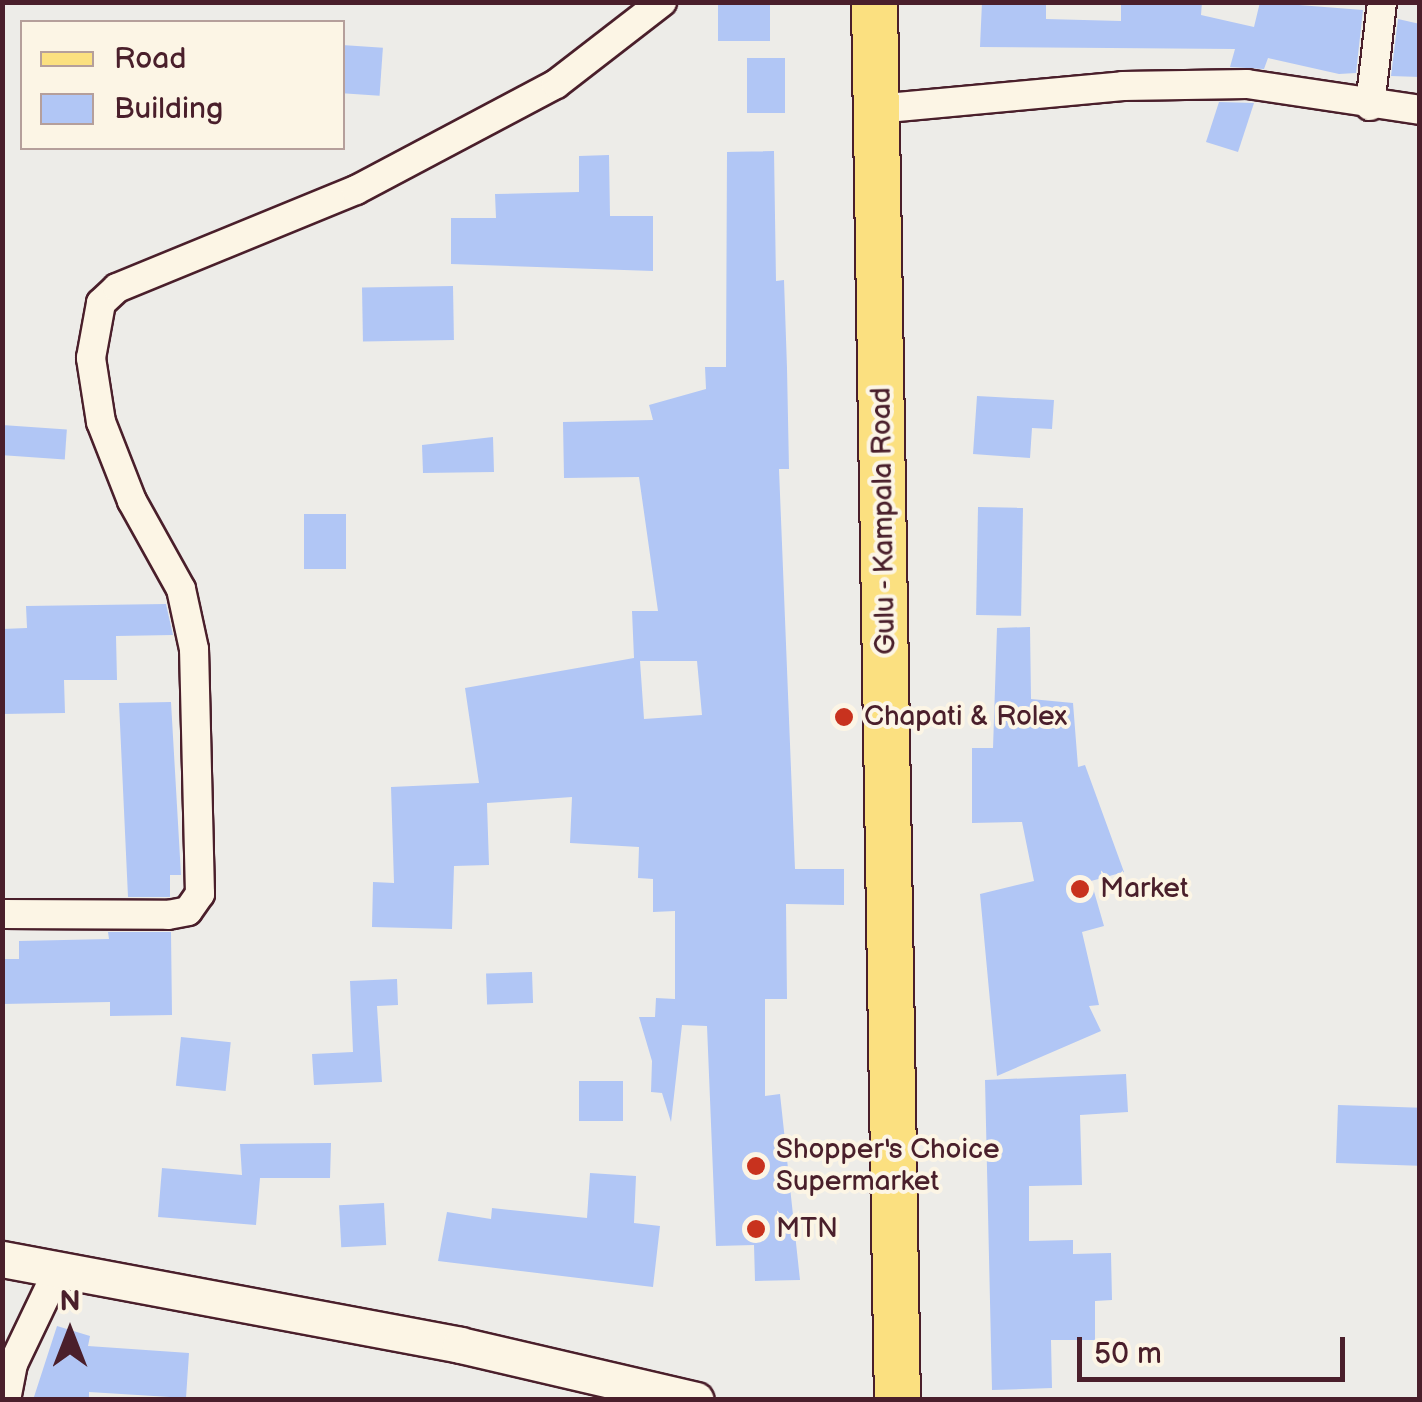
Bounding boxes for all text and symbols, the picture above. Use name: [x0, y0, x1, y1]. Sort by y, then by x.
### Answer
legend: [20, 20, 345, 150]
text: Road: [114, 41, 187, 77]
text: Building: [114, 91, 223, 127]
street label: Gulu - Kampala Road: [865, 386, 903, 656]
place label: Chapati & Rolex: [864, 700, 1067, 734]
marker: Chapati & Rolex: [833, 706, 855, 728]
place label: Market: [1100, 872, 1189, 906]
marker: Market: [1069, 878, 1091, 900]
place label: Shopper's Choice Supermarket: [776, 1133, 1000, 1199]
marker: Shopper's Choice Supermarket: [745, 1155, 767, 1177]
place label: MTN: [776, 1212, 838, 1246]
marker: MTN: [745, 1218, 767, 1240]
north arrow: [20, 1282, 120, 1382]
text: N: [59, 1285, 81, 1318]
scale bar: [1082, 1317, 1350, 1379]
text: 50 m: [1094, 1336, 1162, 1372]

